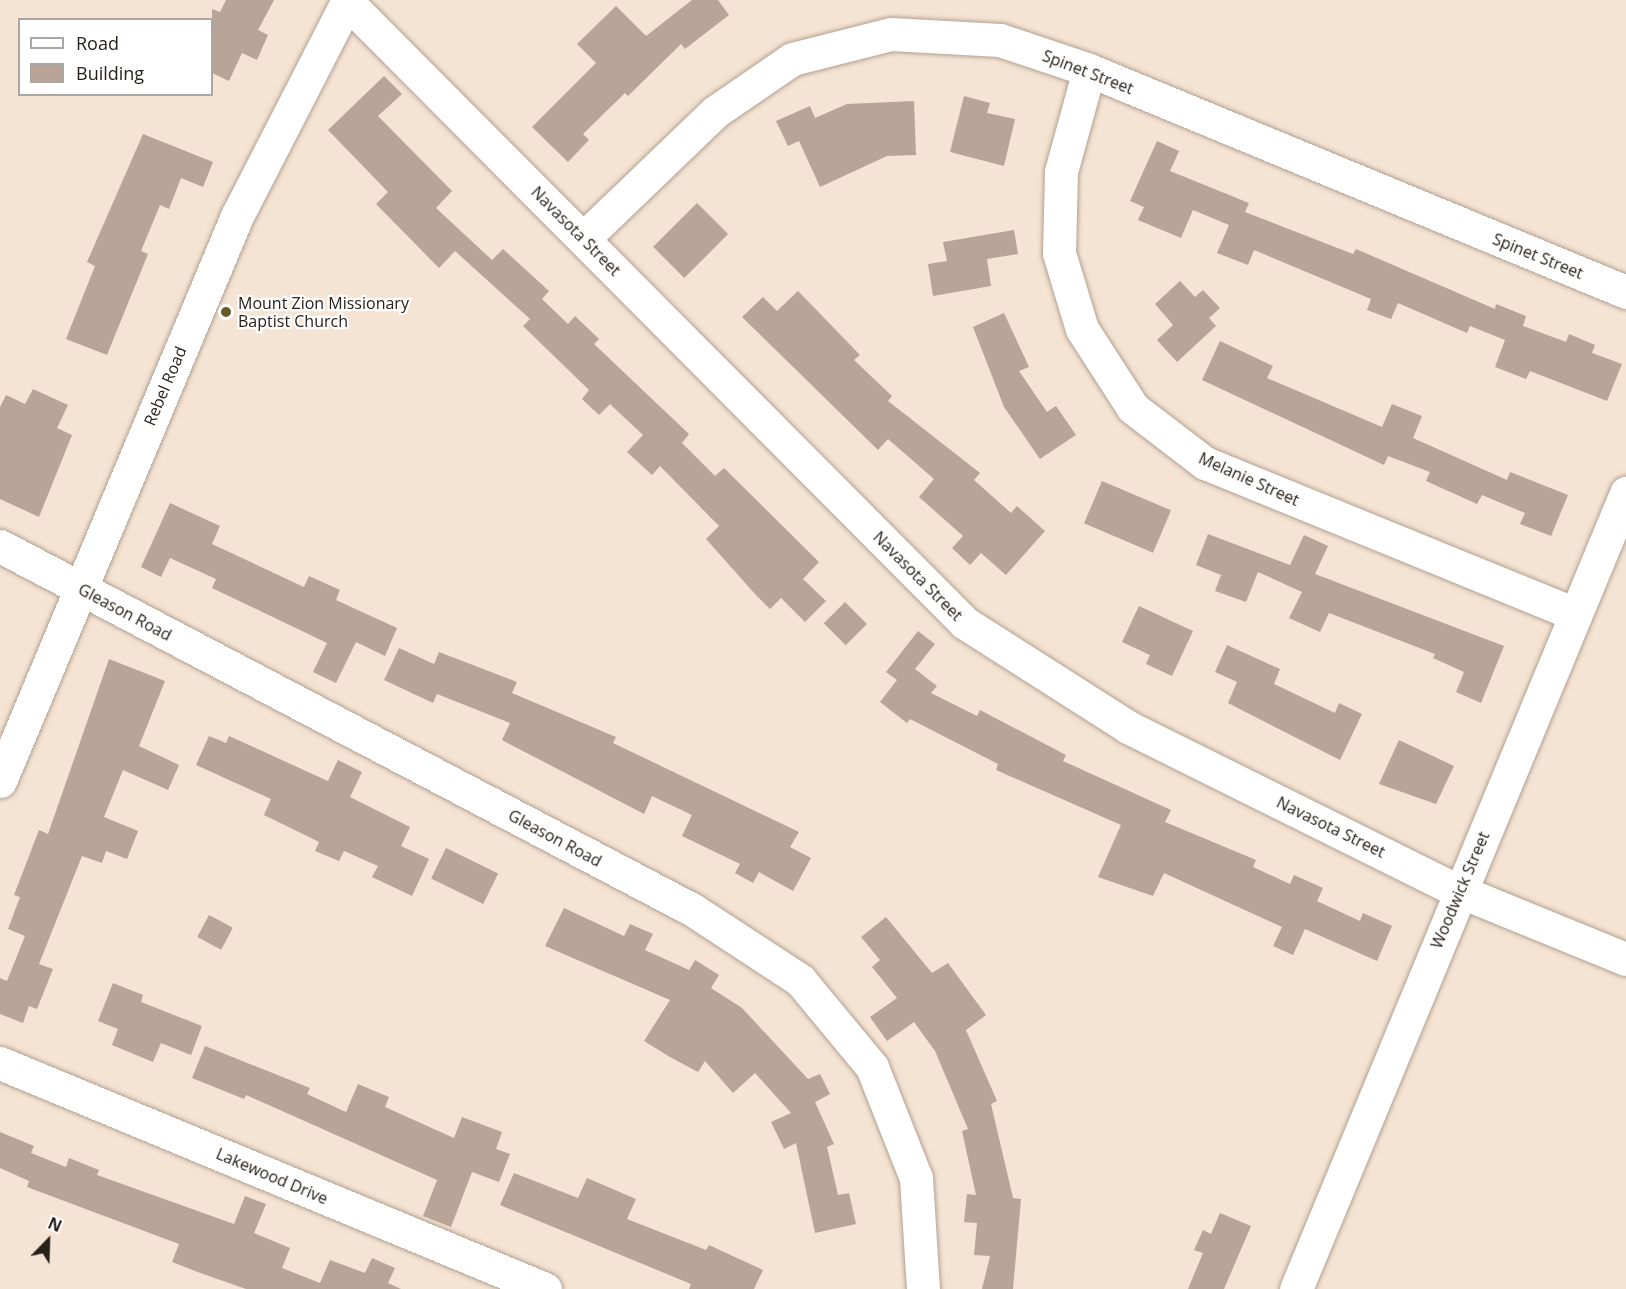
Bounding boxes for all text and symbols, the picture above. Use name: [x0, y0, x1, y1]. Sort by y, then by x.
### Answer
legend: [18, 18, 213, 96]
text: Road: [76, 31, 119, 55]
street label: Spinet Street: [1040, 46, 1136, 98]
text: Building: [76, 61, 144, 85]
street label: Navasota Street: [527, 182, 625, 280]
street label: Spinet Street: [1490, 229, 1586, 283]
place label: Mount Zion Missionary Baptist Church: [238, 293, 409, 331]
marker: Mount Zion Missionary Baptist Church: [219, 305, 233, 319]
street label: Rebel Road: [140, 344, 190, 428]
street label: Melanie Street: [1196, 448, 1302, 510]
street label: Navasota Street: [869, 527, 967, 625]
street label: Gleason Road: [75, 579, 175, 645]
street label: Navasota Street: [1274, 792, 1388, 862]
street label: Gleason Road: [505, 805, 605, 871]
street label: Woodwick Street: [1427, 829, 1493, 951]
street label: Lakewood Drive: [213, 1144, 331, 1208]
north arrow: [18, 1211, 78, 1271]
text: N: [45, 1212, 65, 1237]

